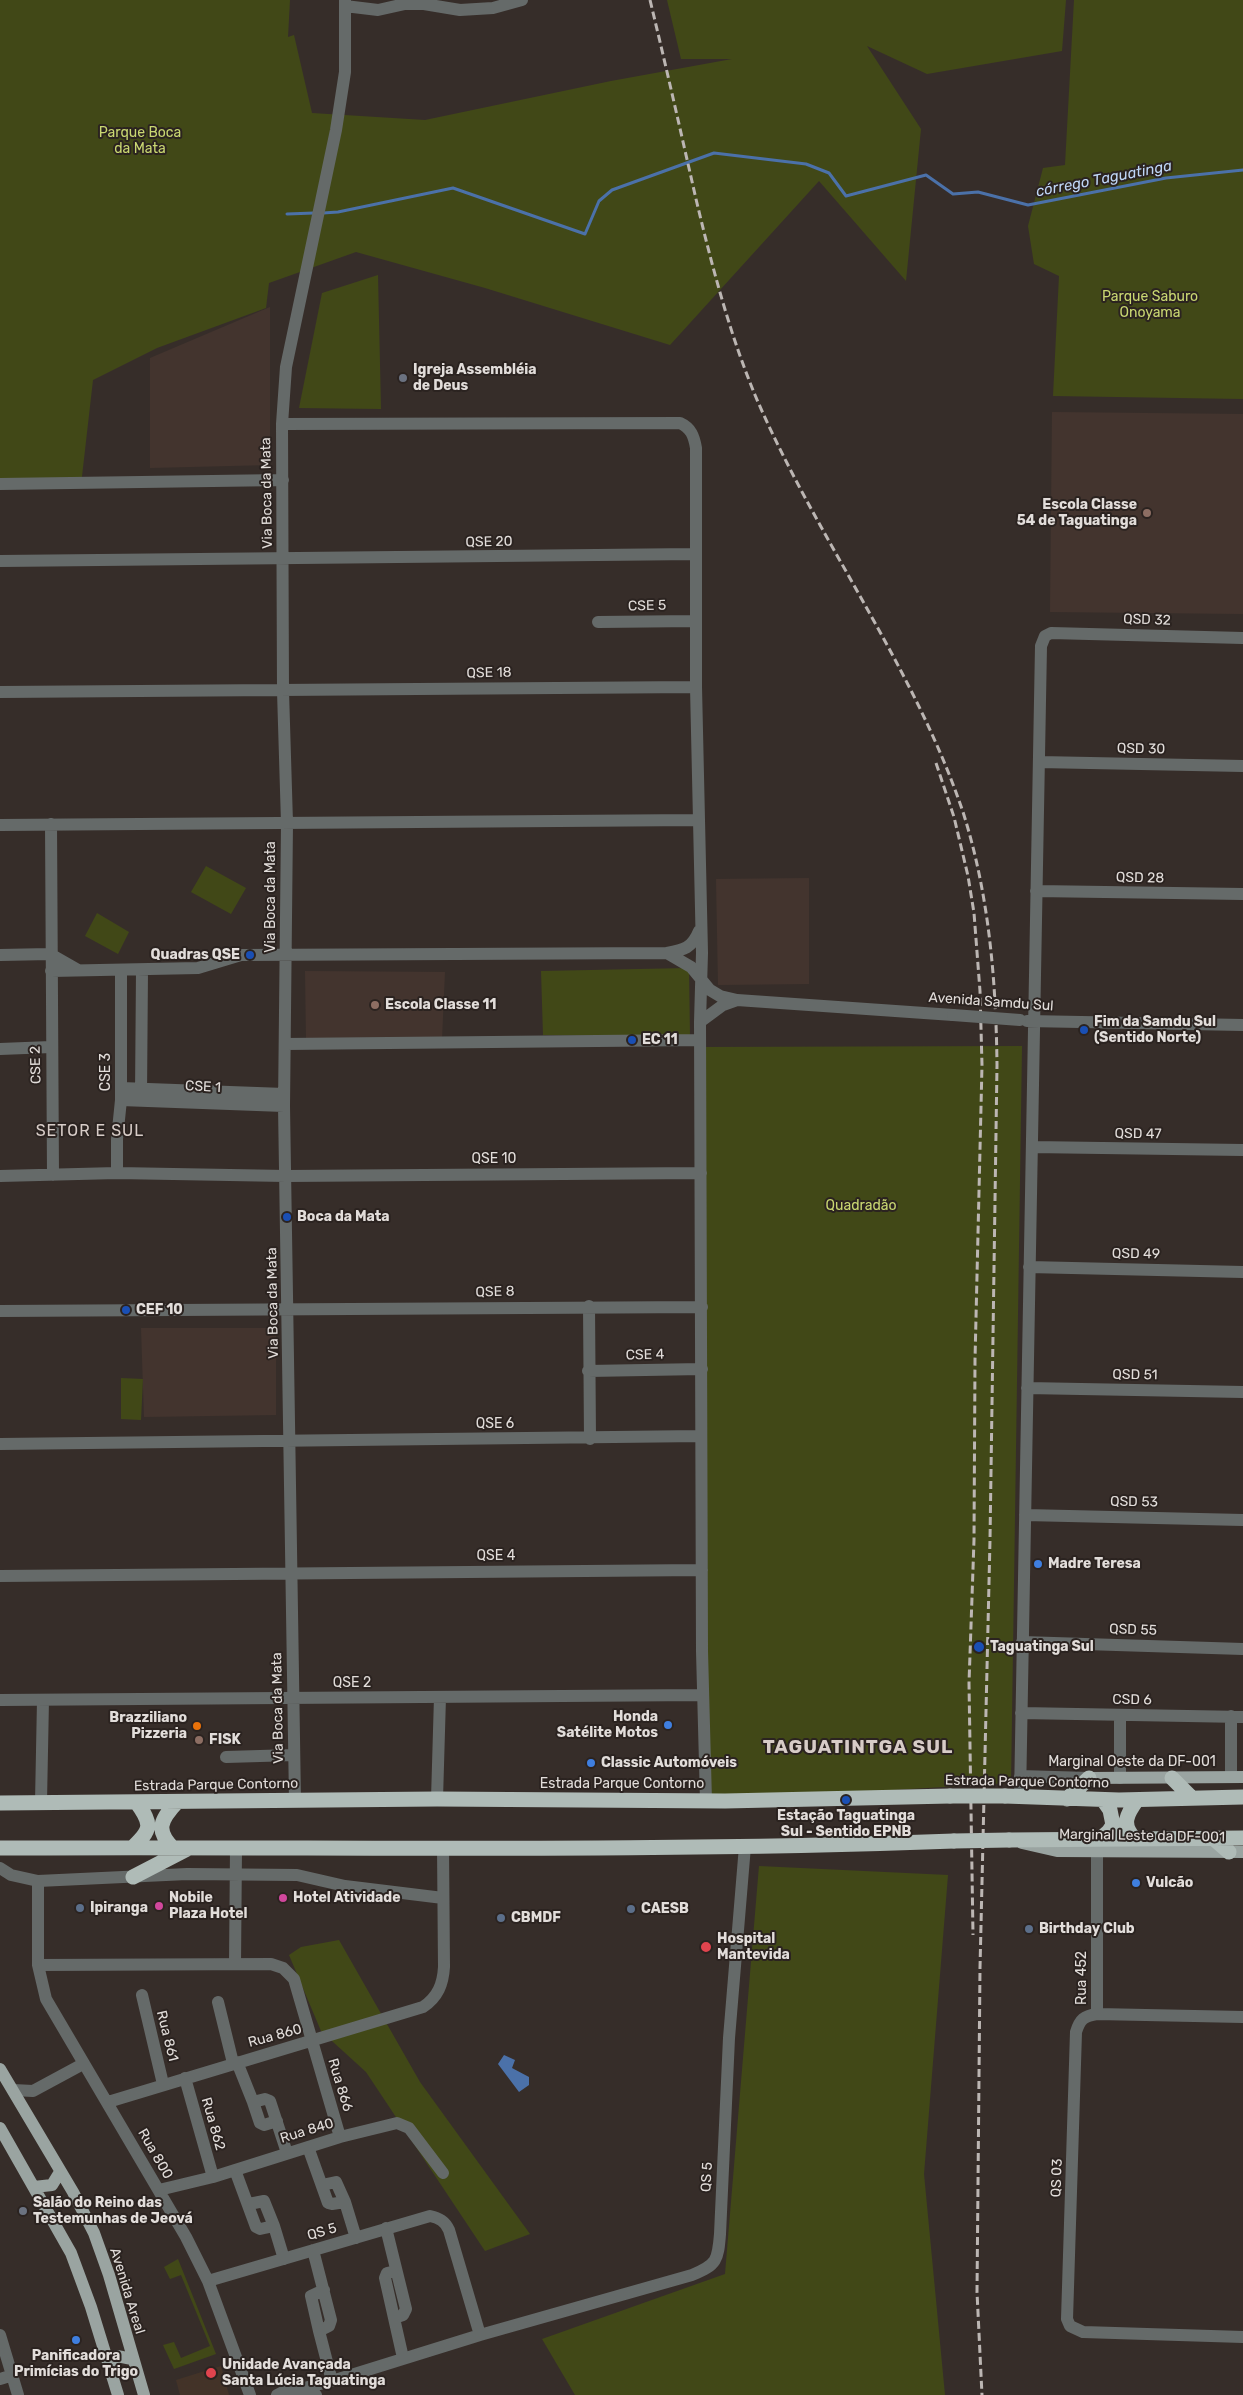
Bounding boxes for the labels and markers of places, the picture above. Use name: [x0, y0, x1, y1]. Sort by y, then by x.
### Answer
place label: Igreja Assembléia de Deus: [413, 362, 537, 394]
marker: Igreja Assembléia de Deus: [397, 372, 409, 384]
place label: Escola Classe 54 de Taguatinga: [1017, 497, 1137, 530]
marker: Escola Classe 54 de Taguatinga: [1141, 507, 1153, 519]
place label: Quadras QSE: [151, 947, 240, 963]
marker: Quadras QSE: [244, 949, 256, 961]
place label: Escola Classe 11: [385, 997, 497, 1013]
marker: Escola Classe 11: [369, 999, 381, 1011]
place label: Fim da Samdu Sul (Sentido Norte): [1094, 1014, 1216, 1046]
marker: Fim da Samdu Sul (Sentido Norte): [1078, 1024, 1090, 1036]
place label: EC 11: [642, 1032, 678, 1048]
marker: EC 11: [626, 1034, 638, 1046]
place label: Boca da Mata: [297, 1209, 390, 1225]
marker: Boca da Mata: [281, 1211, 293, 1223]
place label: CEF 10: [136, 1302, 183, 1318]
marker: CEF 10: [120, 1304, 132, 1316]
place label: Madre Teresa: [1048, 1556, 1141, 1572]
marker: Madre Teresa: [1032, 1558, 1044, 1570]
place label: Taguatinga Sul: [990, 1639, 1094, 1655]
marker: Taguatinga Sul: [972, 1640, 986, 1654]
place label: Honda Satélite Motos: [557, 1709, 658, 1741]
place label: Brazziliano Pizzeria: [109, 1710, 187, 1742]
marker: Honda Satélite Motos: [662, 1719, 674, 1731]
marker: Brazziliano Pizzeria: [191, 1720, 203, 1732]
place label: FISK: [209, 1732, 241, 1748]
marker: FISK: [193, 1734, 205, 1746]
place label: Classic Automóveis: [601, 1755, 737, 1771]
marker: Classic Automóveis: [585, 1757, 597, 1769]
marker: Estação Taguatinga Sul - Sentido EPNB: [840, 1794, 852, 1806]
place label: Estação Taguatinga Sul - Sentido EPNB: [777, 1808, 915, 1840]
place label: Vulcão: [1146, 1875, 1193, 1891]
marker: Vulcão: [1130, 1877, 1142, 1889]
place label: Nobile Plaza Hotel: [169, 1890, 248, 1922]
place label: Hotel Atividade: [293, 1890, 400, 1906]
marker: Hotel Atividade: [277, 1892, 289, 1904]
place label: Ipiranga: [90, 1900, 148, 1916]
marker: Nobile Plaza Hotel: [153, 1900, 165, 1912]
place label: CAESB: [641, 1901, 689, 1917]
marker: Ipiranga: [74, 1902, 86, 1914]
marker: CAESB: [625, 1903, 637, 1915]
place label: CBMDF: [511, 1910, 561, 1926]
marker: CBMDF: [495, 1912, 507, 1924]
place label: Birthday Club: [1039, 1921, 1135, 1937]
marker: Birthday Club: [1023, 1923, 1035, 1935]
place label: Hospital Mantevida: [717, 1931, 790, 1964]
marker: Hospital Mantevida: [699, 1940, 713, 1954]
place label: Salão do Reino das Testemunhas de Jeová: [33, 2195, 193, 2228]
marker: Salão do Reino das Testemunhas de Jeová: [17, 2205, 29, 2217]
marker: Panificadora Primícias do Trigo: [70, 2334, 82, 2346]
place label: Panificadora Primícias do Trigo: [14, 2348, 138, 2380]
place label: Unidade Avançada Santa Lúcia Taguatinga: [222, 2357, 386, 2390]
marker: Unidade Avançada Santa Lúcia Taguatinga: [204, 2366, 218, 2380]

